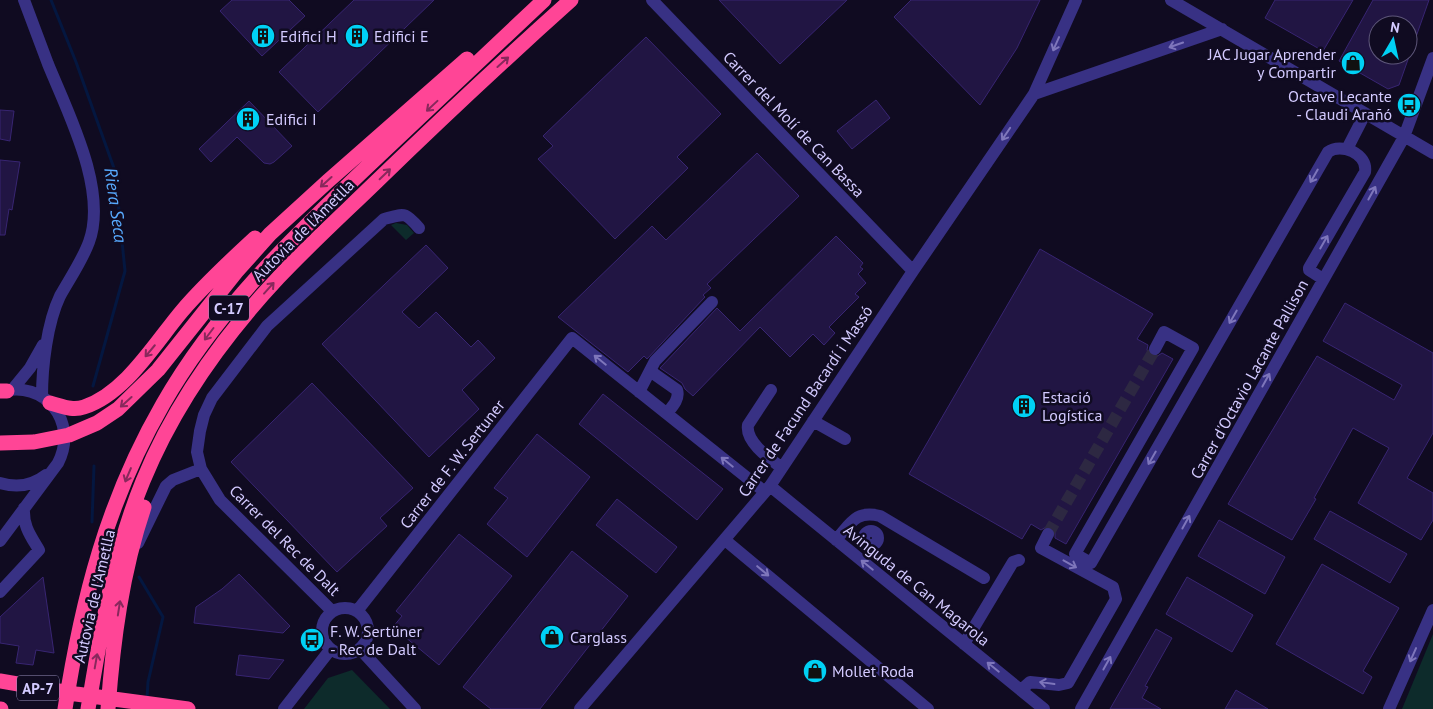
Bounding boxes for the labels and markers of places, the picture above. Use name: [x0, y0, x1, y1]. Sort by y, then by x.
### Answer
building icon: Edifici H: [250, 23, 276, 49]
building icon: Edifici E: [344, 23, 370, 49]
place label: Edifici H: [280, 26, 337, 46]
place label: Edifici E: [374, 26, 428, 46]
place label: JAC Jugar Aprender y Compartir: [1207, 44, 1337, 82]
shop icon: JAC Jugar Aprender y Compartir: [1340, 50, 1366, 76]
place label: Octave Lecante - Claudi Arañó: [1288, 86, 1392, 124]
bus stop icon: Octave Lecante - Claudi Arañó: [1396, 92, 1422, 118]
building icon: Edifici I: [235, 106, 261, 132]
place label: Edifici I: [266, 109, 317, 129]
place label: Estació Logística: [1042, 387, 1102, 425]
building icon: Estació Logística: [1011, 393, 1037, 419]
place label: F. W. Sertüner - Rec de Dalt: [330, 621, 422, 659]
shop icon: Carglass: [539, 624, 565, 650]
bus stop icon: F. W. Sertüner - Rec de Dalt: [299, 627, 325, 653]
place label: Carglass: [570, 627, 627, 647]
shop icon: Mollet Roda: [802, 658, 828, 684]
place label: Mollet Roda: [832, 661, 914, 681]

